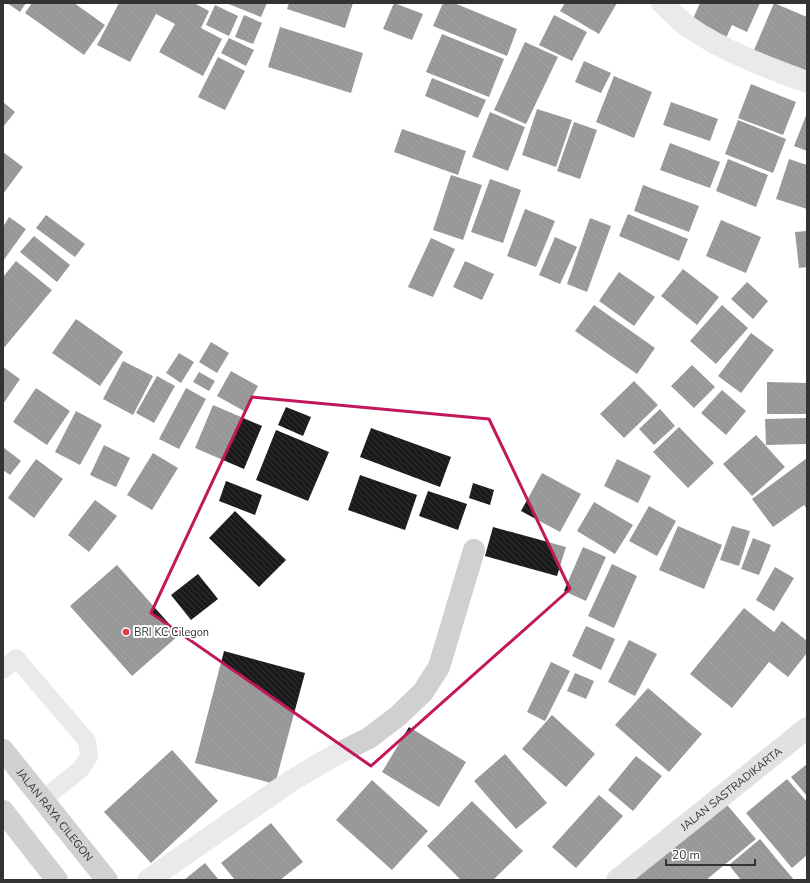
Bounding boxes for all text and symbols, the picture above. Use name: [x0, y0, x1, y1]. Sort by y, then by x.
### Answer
place label: BRI KC Cilegon: [134, 625, 209, 640]
marker: BRI KC Cilegon: [121, 627, 131, 637]
street label: JALAN SASTRADIKARTA: [677, 744, 785, 835]
street label: JALAN RAYA CILEGON: [12, 765, 96, 865]
scale bar: [666, 841, 755, 867]
text: 20 m: [672, 847, 700, 863]

